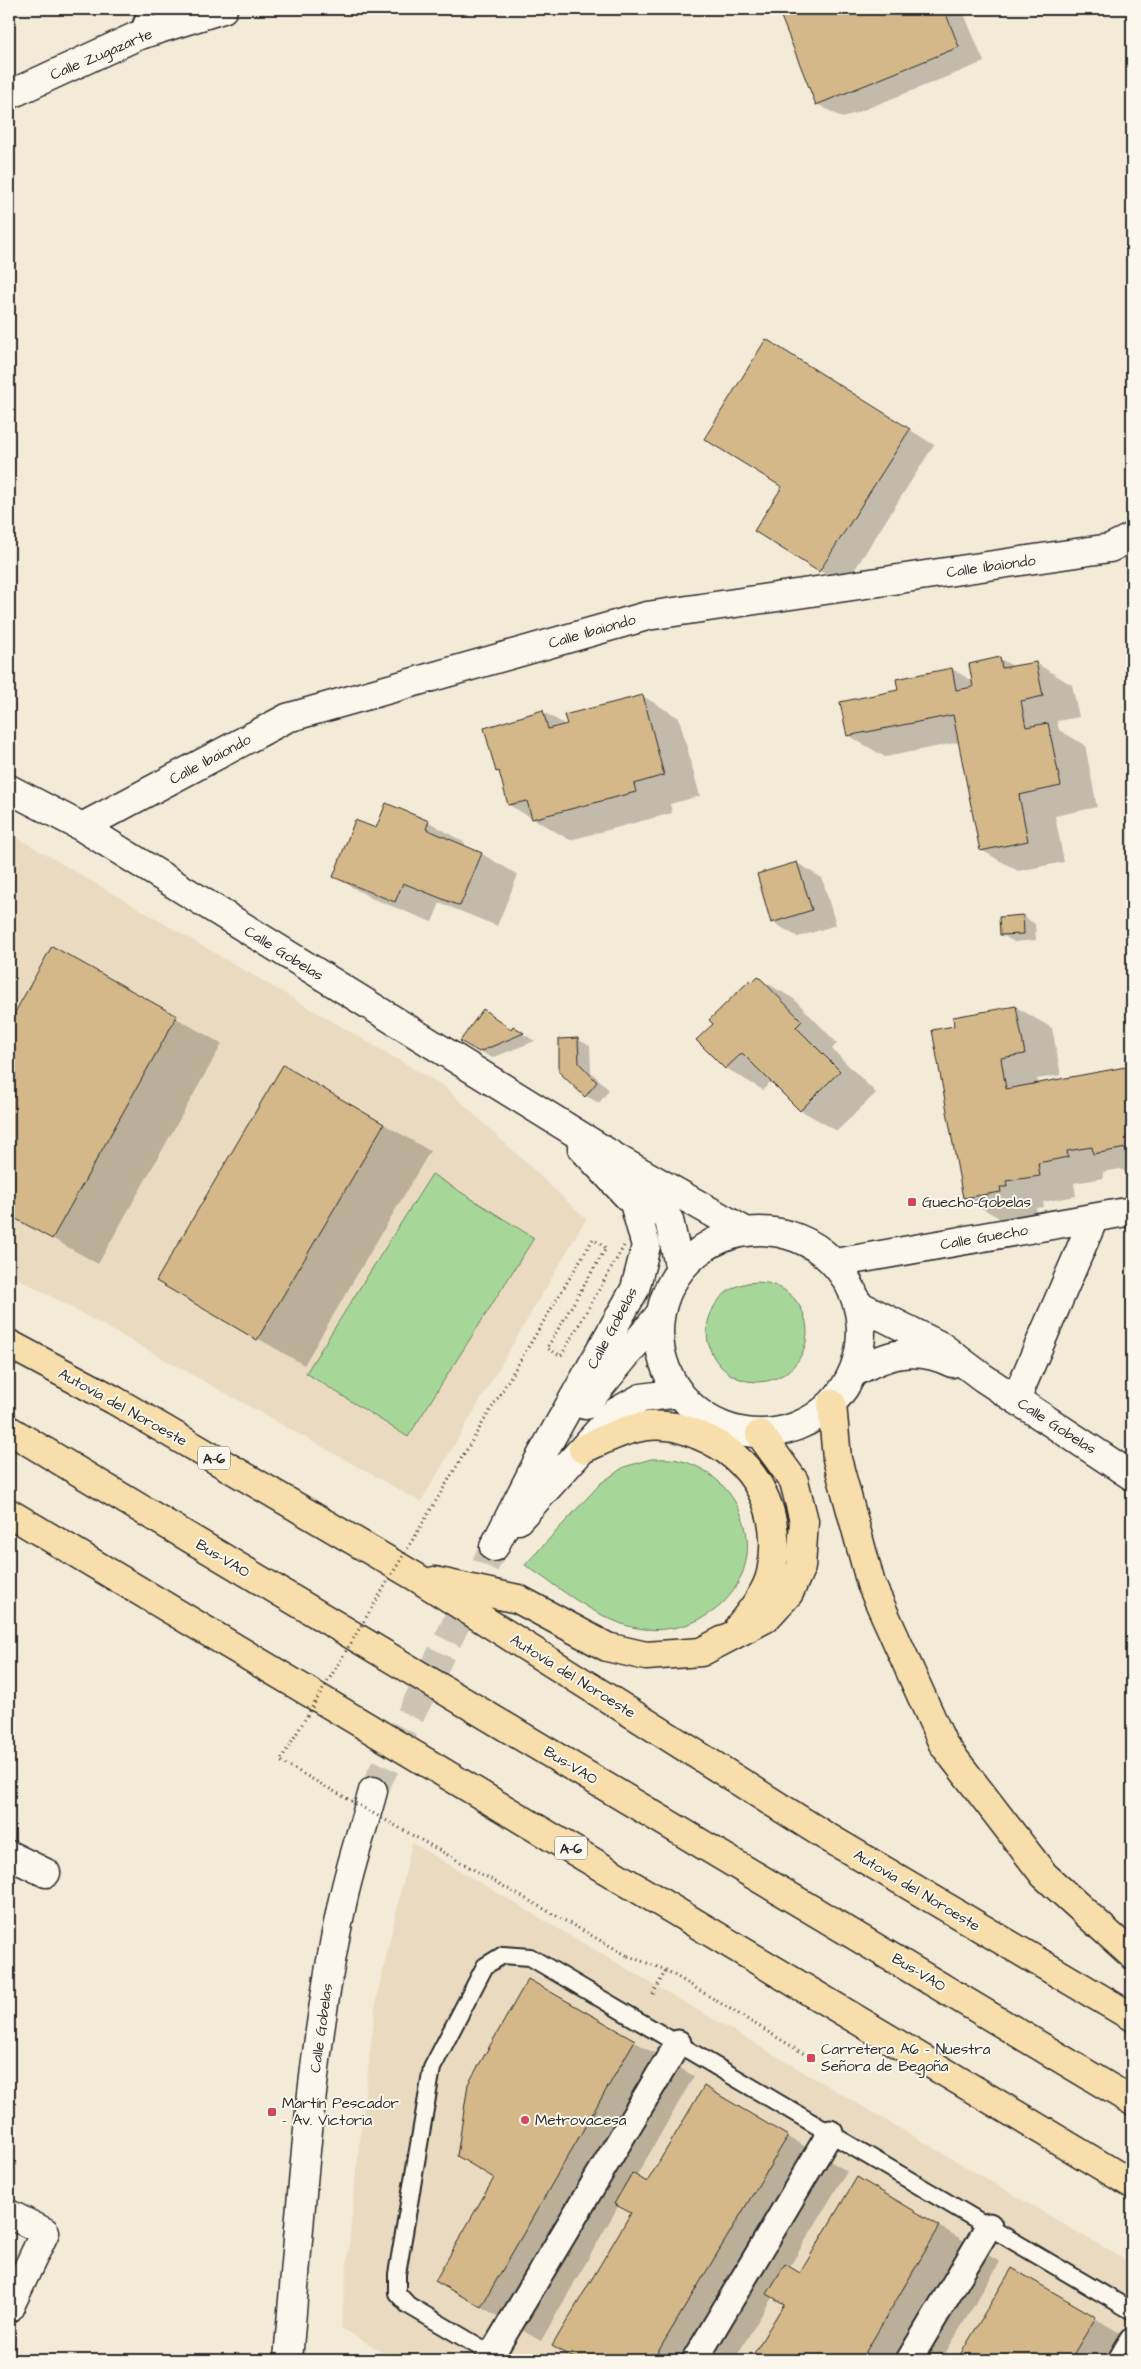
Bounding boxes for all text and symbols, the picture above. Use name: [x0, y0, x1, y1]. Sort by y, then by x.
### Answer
street label: Calle Zugazarte: [47, 23, 156, 86]
street label: Calle Ibaiondo: [945, 550, 1038, 583]
street label: Calle Ibaiondo: [546, 609, 639, 654]
street label: Calle Ibaiondo: [166, 729, 255, 790]
street label: Calle Gobelas: [240, 921, 328, 986]
place label: Guecho-Gobelas: [922, 1192, 1031, 1213]
marker: Guecho-Gobelas: [906, 1196, 918, 1208]
street label: Calle Guecho: [939, 1219, 1030, 1256]
street label: Calle Gobelas: [582, 1283, 643, 1373]
street label: Autovía del Noroeste: [55, 1363, 191, 1452]
street label: Calle Gobelas: [1013, 1393, 1101, 1460]
road number: A-6: [198, 1446, 230, 1470]
street label: Bus-VAO: [192, 1534, 254, 1583]
street label: Autovía del Noroeste: [506, 1629, 639, 1723]
street label: Bus-VAO: [540, 1741, 602, 1790]
road number: A-6: [555, 1836, 587, 1860]
street label: Autovía del Noroeste: [850, 1844, 984, 1937]
street label: Bus-VAO: [888, 1948, 950, 1997]
street label: Calle Gobelas: [305, 1982, 338, 2074]
place label: Carretera A6 - Nuestra Señora de Begoña: [821, 2039, 991, 2078]
marker: Carretera A6 - Nuestra Señora de Begoña: [805, 2052, 817, 2064]
place label: Martín Pescador - Av. Victoria: [282, 2093, 399, 2131]
marker: Martín Pescador - Av. Victoria: [266, 2106, 278, 2118]
place label: Metrovacesa: [535, 2110, 627, 2131]
marker: Metrovacesa: [519, 2114, 531, 2126]

